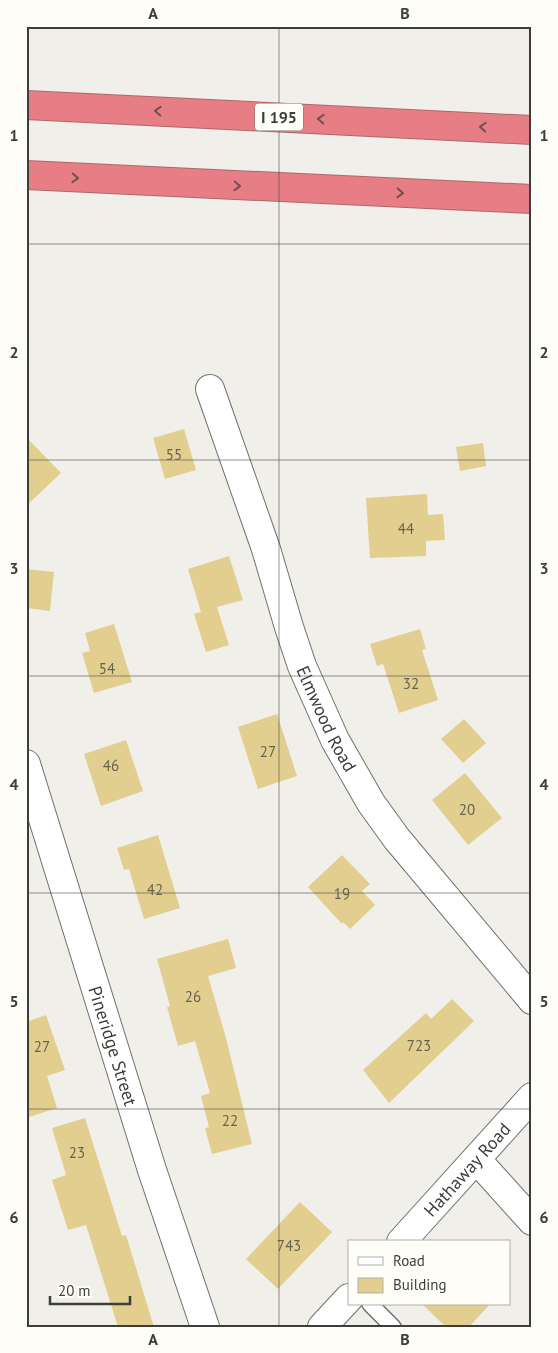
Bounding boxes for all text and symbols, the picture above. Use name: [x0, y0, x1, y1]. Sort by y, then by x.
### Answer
text: A: [148, 3, 158, 23]
text: B: [400, 3, 410, 23]
road number: I 195: [255, 104, 303, 130]
one-way arrow: [154, 106, 162, 117]
one-way arrow: [316, 114, 324, 125]
one-way arrow: [479, 121, 487, 132]
text: 1: [9, 125, 19, 145]
text: 1: [539, 125, 549, 145]
one-way arrow: [71, 172, 79, 183]
one-way arrow: [234, 180, 242, 191]
one-way arrow: [396, 188, 404, 199]
text: 2: [9, 342, 19, 362]
text: 2: [539, 342, 549, 362]
house number: 55: [166, 445, 182, 464]
house number: 44: [398, 519, 414, 538]
text: 3: [9, 558, 19, 578]
text: 3: [539, 558, 549, 578]
house number: 54: [99, 659, 115, 678]
street label: Elmwood Road: [292, 662, 362, 775]
house number: 32: [403, 674, 419, 693]
house number: 27: [260, 742, 276, 761]
house number: 46: [103, 756, 119, 775]
text: 4: [9, 774, 19, 794]
text: 4: [539, 774, 549, 794]
house number: 20: [459, 800, 475, 819]
house number: 42: [147, 880, 163, 899]
house number: 19: [334, 884, 350, 903]
street label: Pineridge Street: [84, 983, 143, 1108]
house number: 26: [185, 987, 201, 1006]
text: 5: [9, 991, 19, 1011]
text: 5: [539, 991, 549, 1011]
house number: 723: [407, 1036, 431, 1055]
house number: 27: [34, 1037, 50, 1056]
house number: 22: [222, 1111, 238, 1130]
street label: Hathaway Road: [418, 1117, 515, 1221]
house number: 23: [69, 1143, 85, 1162]
text: 6: [9, 1207, 19, 1227]
text: 6: [539, 1207, 549, 1227]
house number: 743: [277, 1236, 301, 1255]
legend: [348, 1240, 510, 1306]
text: Road: [393, 1251, 425, 1270]
scale bar: [50, 1273, 130, 1305]
text: Building: [393, 1275, 447, 1294]
text: 20 m: [58, 1281, 91, 1300]
text: A: [148, 1329, 158, 1349]
text: B: [400, 1329, 410, 1349]

